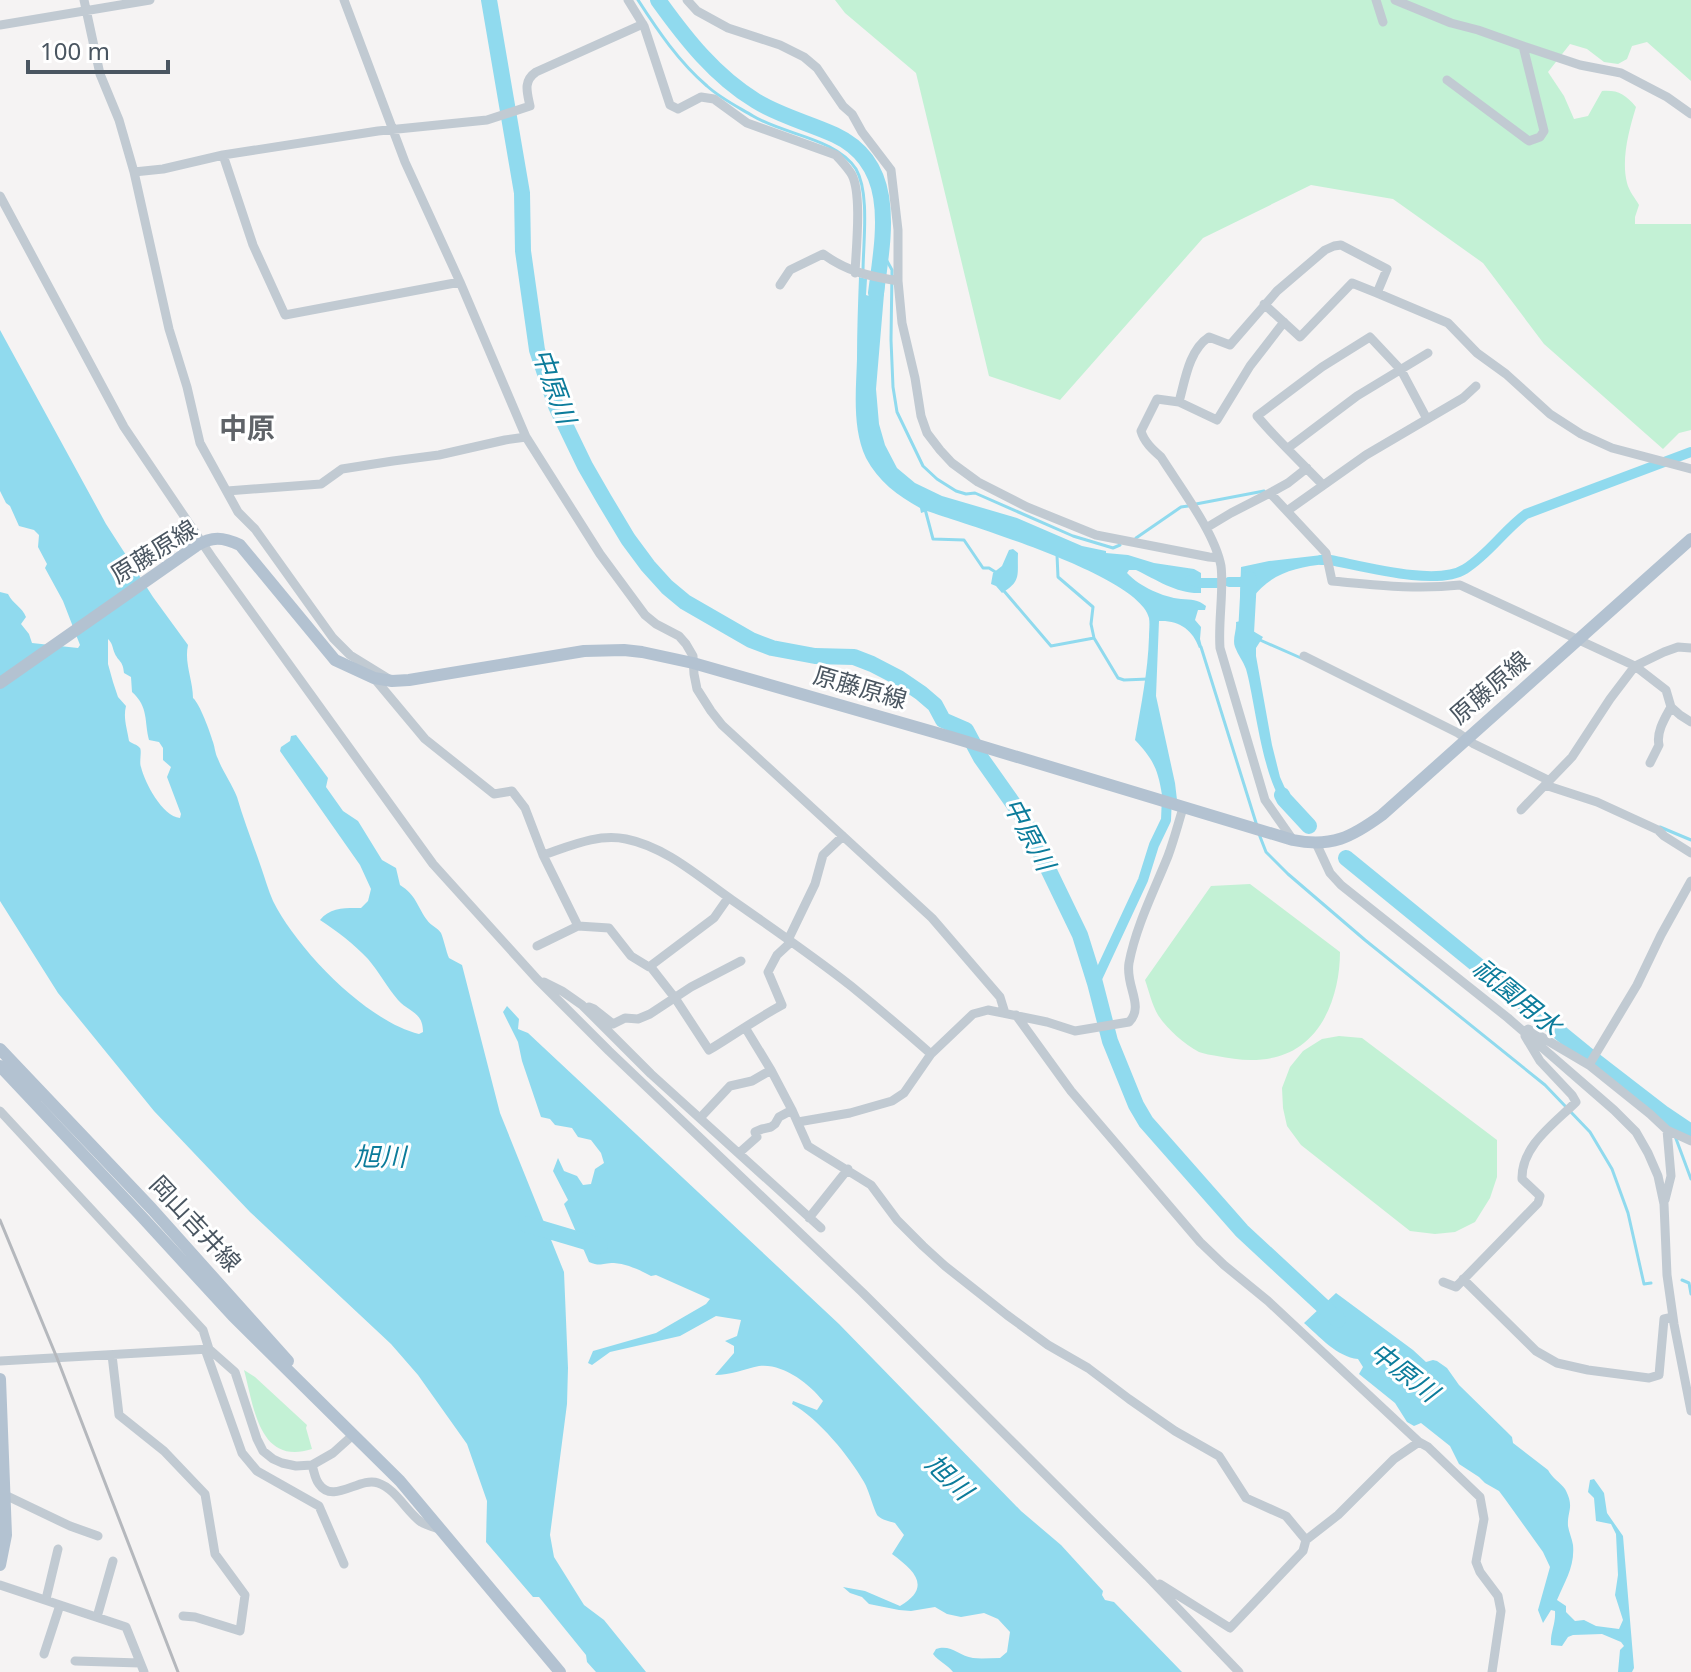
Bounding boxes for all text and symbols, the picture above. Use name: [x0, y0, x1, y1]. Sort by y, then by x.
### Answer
scale bar: [28, 24, 168, 74]
text: 100 m: [40, 34, 110, 67]
water label: 中原川: [525, 343, 586, 431]
district label: 中原: [219, 408, 275, 446]
street label: 原藤原線: [104, 511, 203, 590]
street label: 原藤原線: [1442, 643, 1536, 731]
street label: 原藤原線: [810, 657, 911, 716]
water label: 中原川: [996, 791, 1065, 879]
water label: 祇園用水: [1466, 950, 1572, 1045]
water label: 旭川: [354, 1138, 409, 1174]
street label: 岡山吉井線: [143, 1168, 249, 1278]
water label: 中原川: [1363, 1333, 1449, 1411]
water label: 旭川: [918, 1445, 983, 1509]

